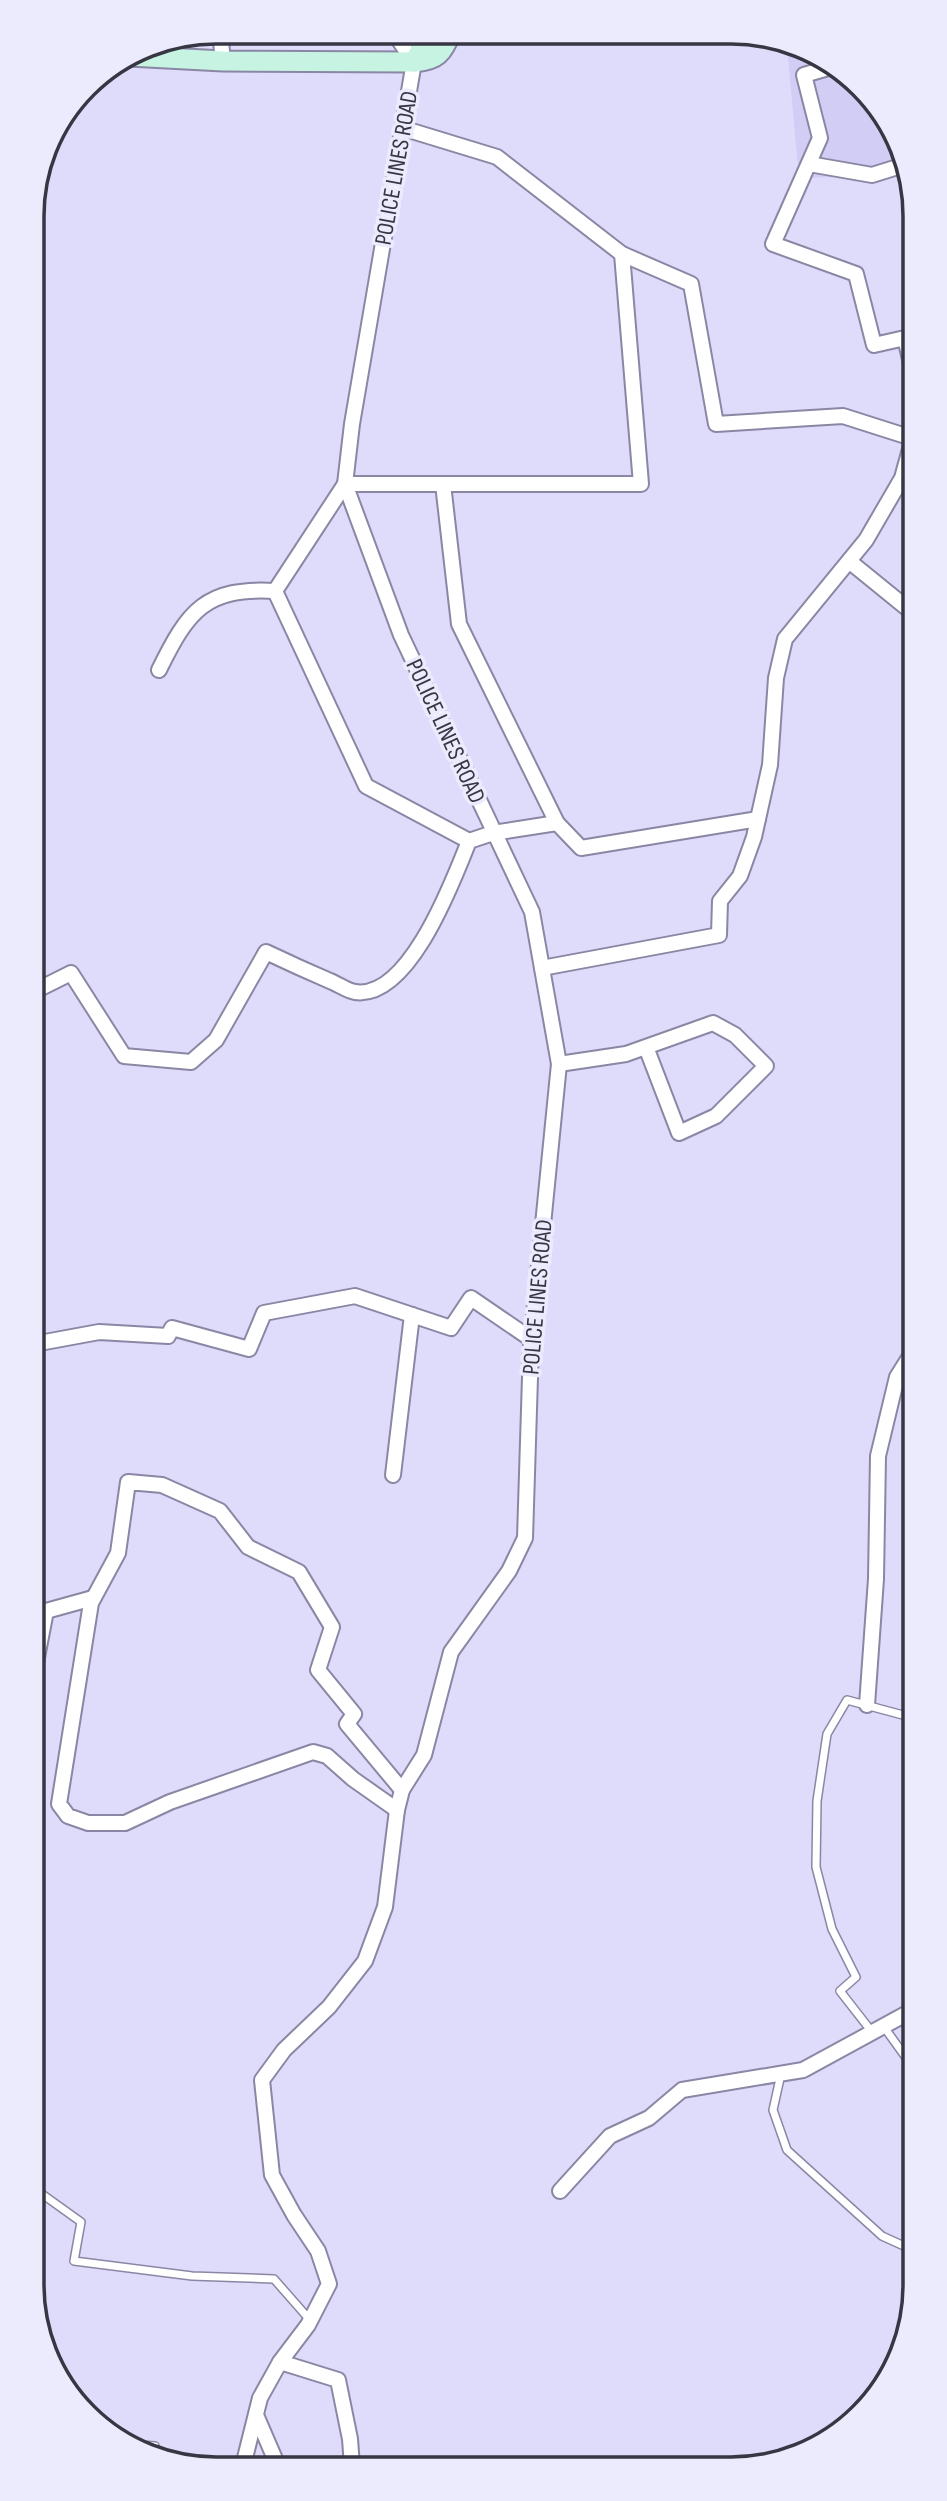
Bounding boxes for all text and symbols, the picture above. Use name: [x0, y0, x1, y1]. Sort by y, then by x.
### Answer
street label: POLICE LINES ROAD: [369, 89, 424, 247]
street label: POLICE LINES ROAD: [400, 655, 492, 808]
street label: POLICE LINES ROAD: [516, 1218, 559, 1376]

